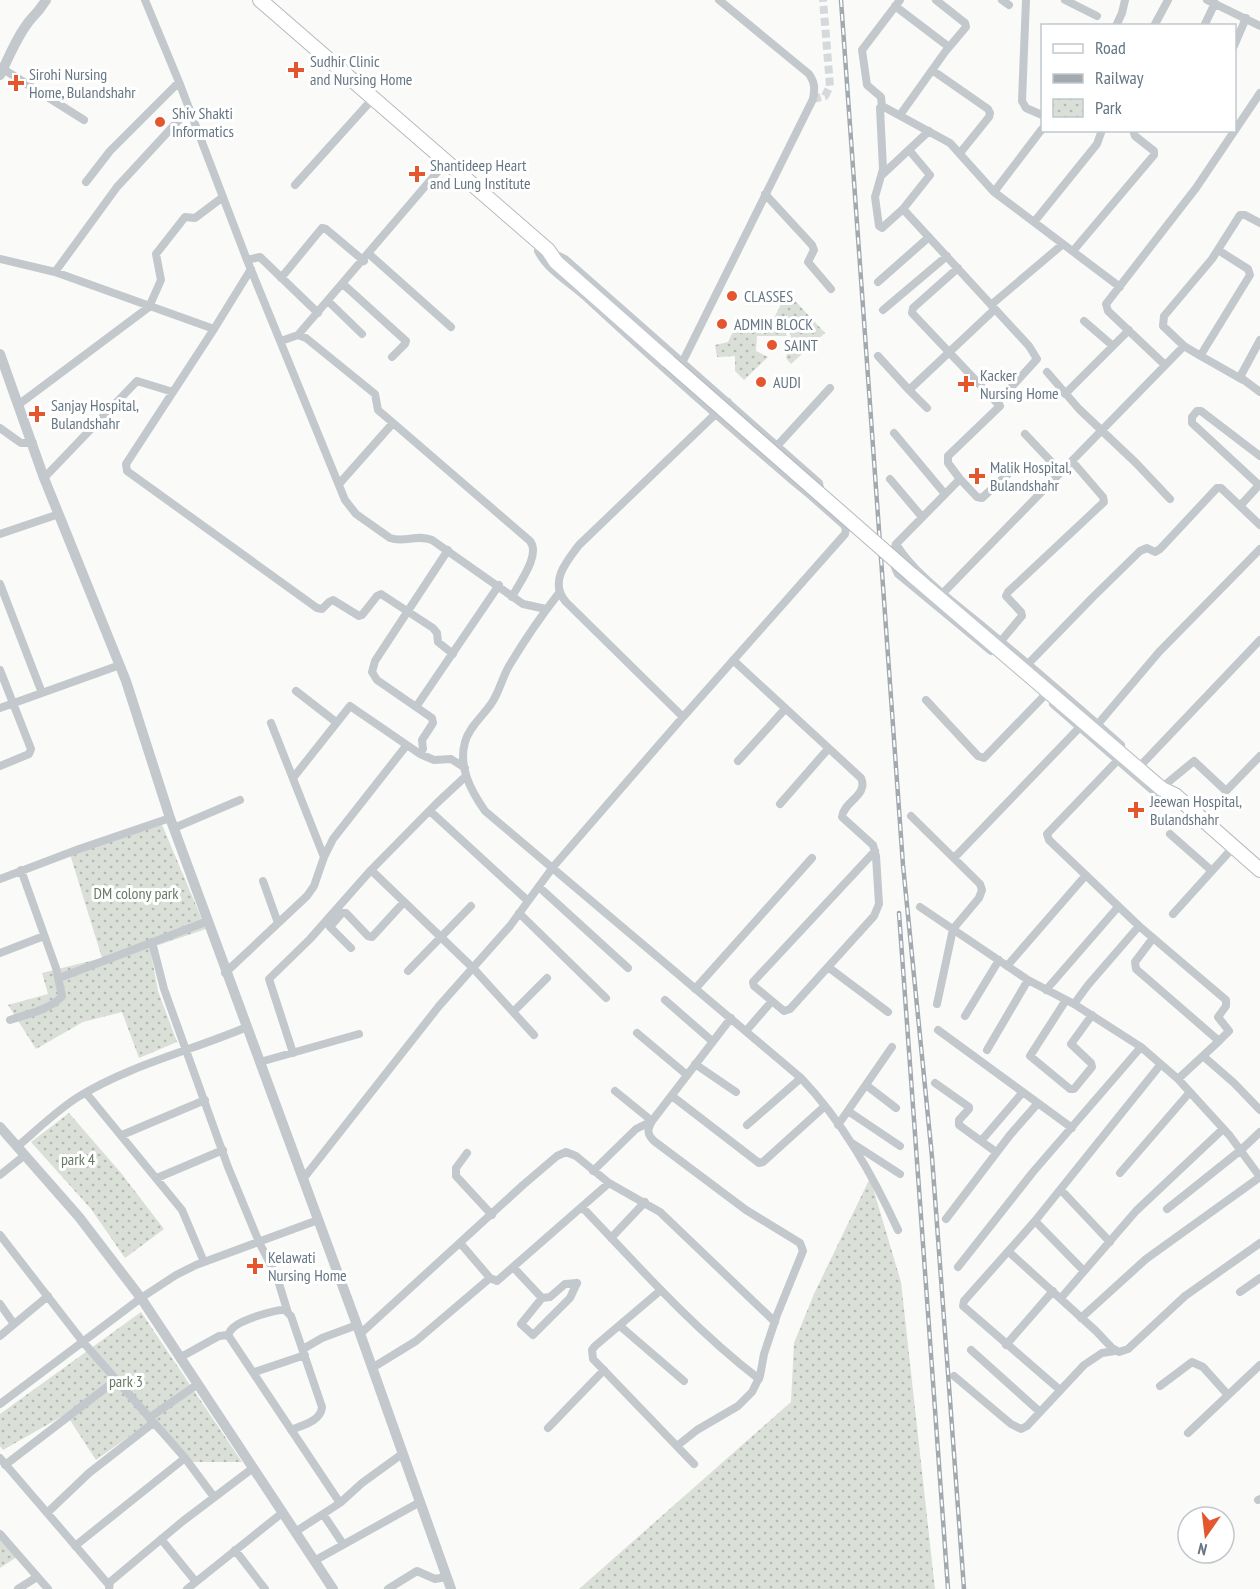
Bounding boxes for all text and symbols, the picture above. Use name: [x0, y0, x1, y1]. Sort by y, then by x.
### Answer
legend: [1041, 24, 1236, 132]
text: Road: [1095, 36, 1126, 59]
place label: Sudhir Clinic and Nursing Home: [310, 51, 412, 89]
marker: Sudhir Clinic and Nursing Home: [287, 61, 305, 79]
place label: Sirohi Nursing Home, Bulandshahr: [29, 64, 136, 102]
text: Railway: [1095, 66, 1144, 89]
marker: Sirohi Nursing Home, Bulandshahr: [7, 74, 25, 92]
text: Park: [1095, 96, 1122, 119]
place label: Shiv Shakti Informatics: [172, 103, 234, 141]
marker: Shiv Shakti Informatics: [153, 115, 167, 129]
place label: Shantideep Heart and Lung Institute: [430, 155, 531, 193]
marker: Shantideep Heart and Lung Institute: [408, 165, 426, 183]
place label: CLASSES: [744, 286, 793, 306]
marker: CLASSES: [725, 289, 739, 303]
place label: ADMIN BLOCK: [734, 314, 813, 334]
marker: ADMIN BLOCK: [715, 317, 729, 331]
place label: SAINT: [784, 335, 818, 355]
marker: SAINT: [765, 338, 779, 352]
place label: Kacker Nursing Home: [980, 365, 1059, 403]
place label: AUDI: [773, 372, 801, 392]
marker: AUDI: [754, 375, 768, 389]
marker: Kacker Nursing Home: [957, 375, 975, 393]
place label: Sanjay Hospital, Bulandshahr: [51, 395, 139, 433]
marker: Sanjay Hospital, Bulandshahr: [28, 405, 46, 423]
place label: Malik Hospital, Bulandshahr: [990, 457, 1072, 495]
marker: Malik Hospital, Bulandshahr: [968, 467, 986, 485]
place label: Jeewan Hospital, Bulandshahr: [1149, 791, 1242, 829]
marker: Jeewan Hospital, Bulandshahr: [1127, 801, 1145, 819]
park label: DM colony park: [94, 883, 179, 903]
park label: park 4: [61, 1149, 95, 1169]
place label: Kelawati Nursing Home: [268, 1247, 347, 1285]
marker: Kelawati Nursing Home: [246, 1257, 264, 1275]
park label: park 3: [109, 1371, 143, 1391]
north arrow: [1176, 1505, 1236, 1565]
text: N: [1196, 1539, 1209, 1560]

